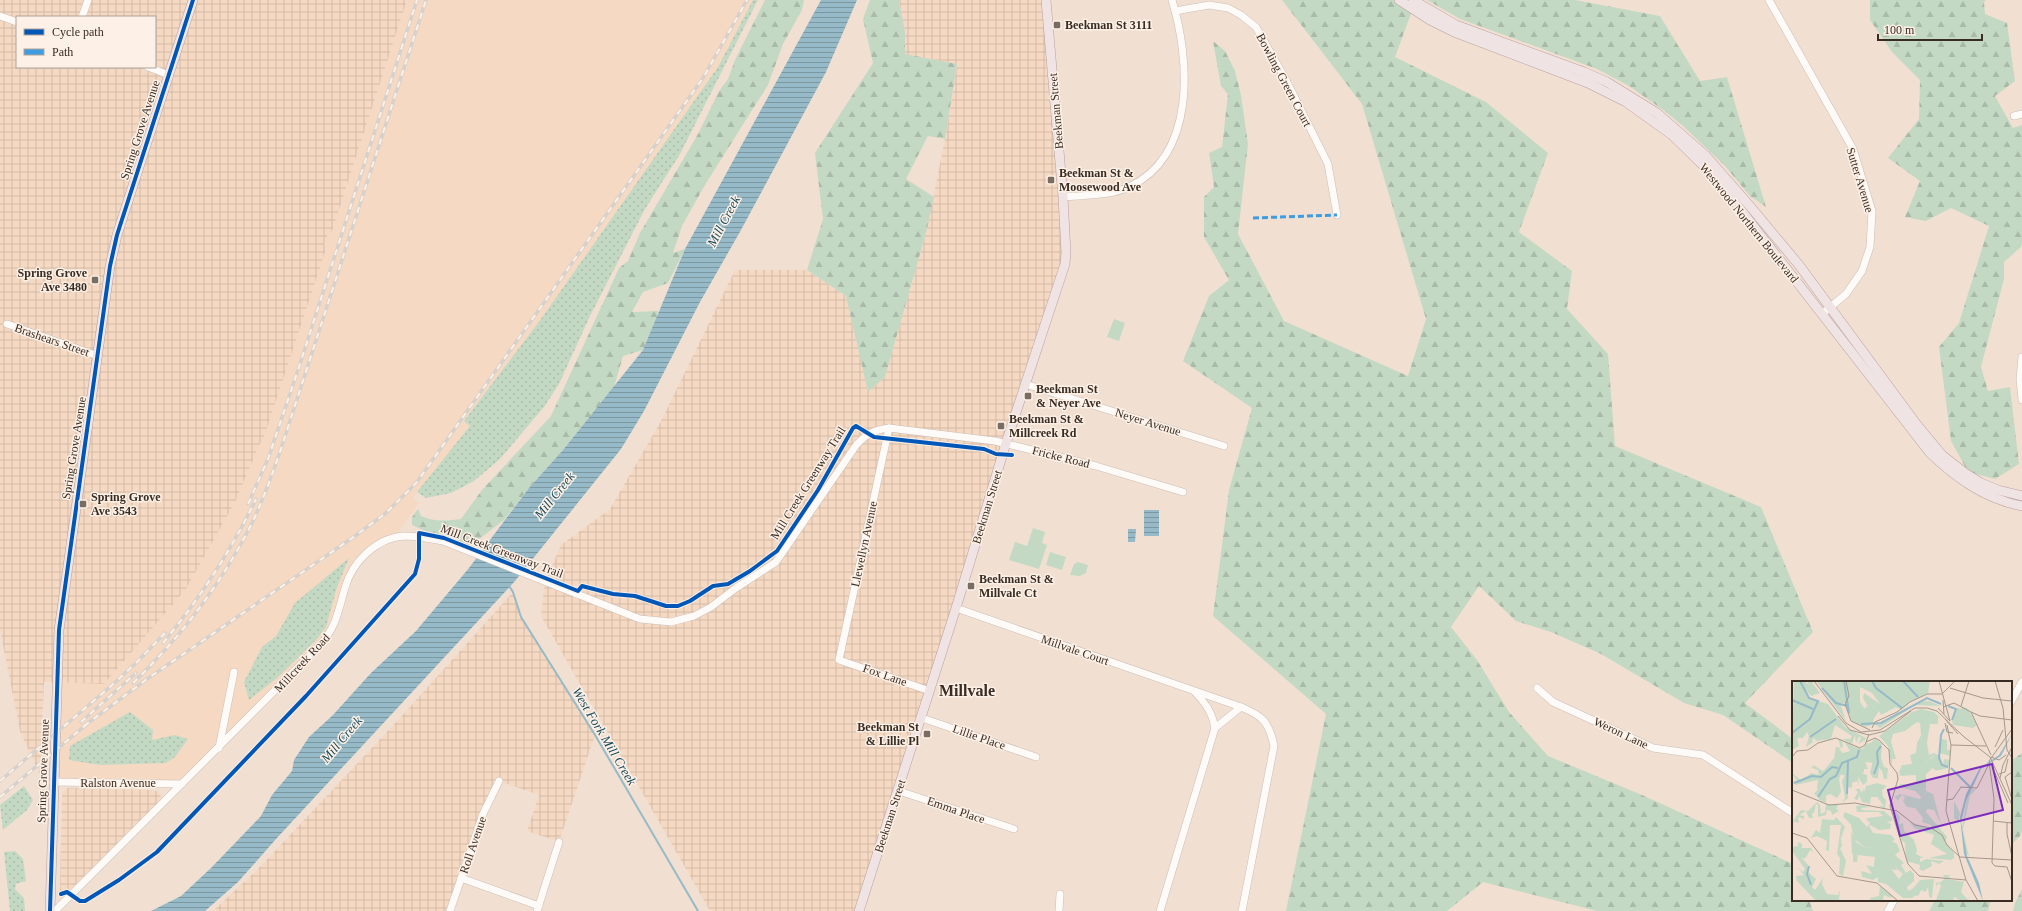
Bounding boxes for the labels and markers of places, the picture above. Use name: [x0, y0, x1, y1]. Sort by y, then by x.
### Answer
place label: Beekman St 3111: [1065, 18, 1152, 32]
marker: Beekman St 3111: [1052, 20, 1062, 30]
place label: Beekman St & Moosewood Ave: [1059, 166, 1142, 194]
marker: Beekman St & Moosewood Ave: [1046, 175, 1056, 185]
place label: Spring Grove Ave 3480: [18, 266, 88, 294]
marker: Spring Grove Ave 3480: [90, 275, 100, 285]
place label: Beekman St & Neyer Ave: [1036, 382, 1102, 410]
marker: Beekman St & Neyer Ave: [1023, 391, 1033, 401]
place label: Beekman St & Millcreek Rd: [1009, 412, 1084, 440]
marker: Beekman St & Millcreek Rd: [996, 421, 1006, 431]
place label: Spring Grove Ave 3543: [91, 490, 161, 518]
marker: Spring Grove Ave 3543: [78, 499, 88, 509]
place label: Beekman St & Millvale Ct: [979, 572, 1054, 600]
marker: Beekman St & Millvale Ct: [966, 581, 976, 591]
place label: Beekman St & Lillie Pl: [857, 720, 920, 748]
marker: Beekman St & Lillie Pl: [922, 729, 932, 739]

